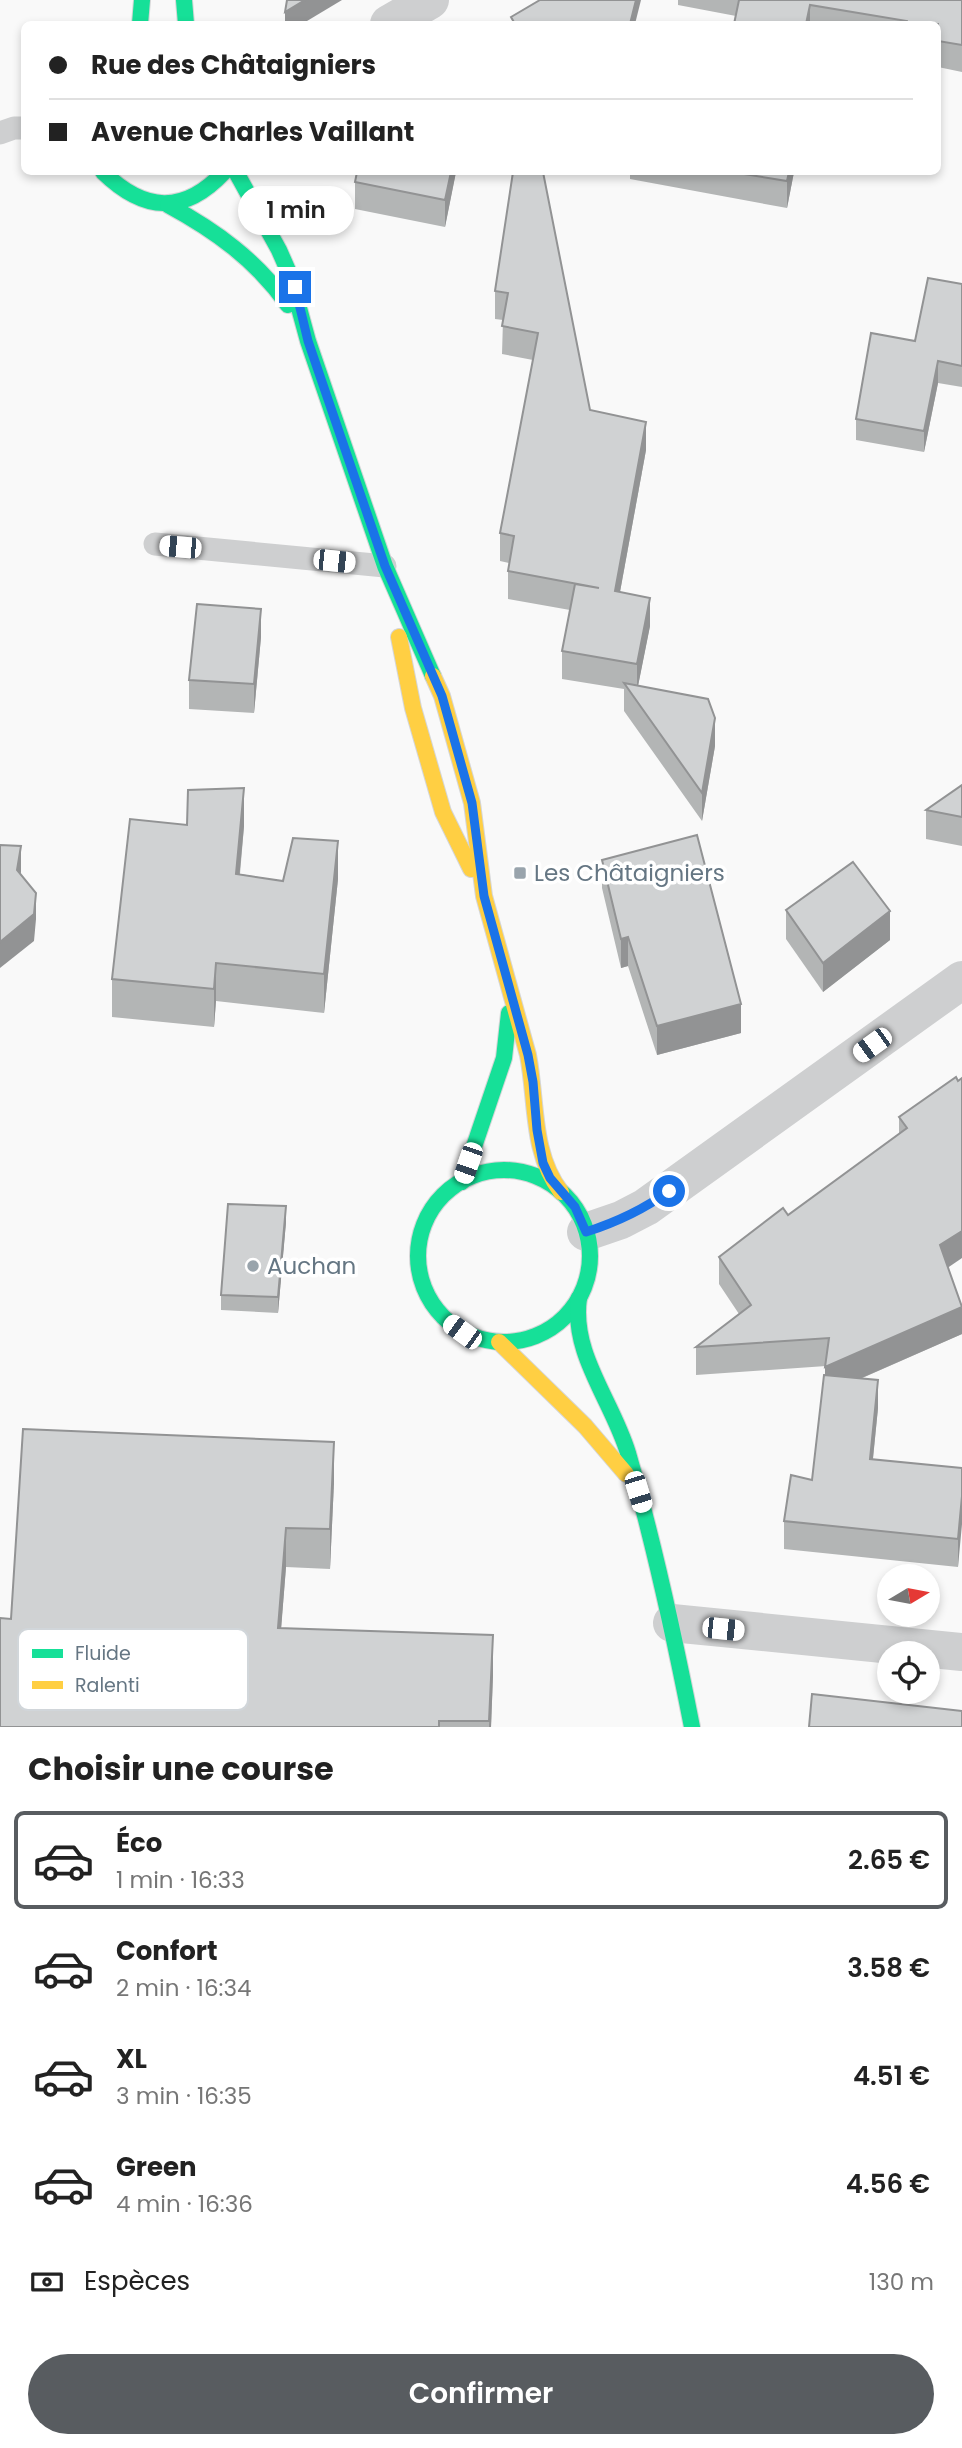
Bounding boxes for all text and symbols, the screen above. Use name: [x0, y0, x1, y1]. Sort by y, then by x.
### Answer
text: Rue des Châtaigniers: [91, 47, 376, 83]
text: Avenue Charles Vaillant: [91, 114, 414, 150]
callout: 1 min: [237, 186, 353, 234]
text: 1 min: [266, 194, 326, 226]
route end: [279, 271, 311, 303]
car: [159, 535, 202, 559]
car: [313, 548, 356, 574]
place label: Les Châtaigniers: [534, 857, 725, 889]
marker: Les Châtaigniers: [512, 865, 528, 881]
car: [849, 1024, 896, 1066]
car: [452, 1140, 485, 1186]
route start: [653, 1175, 685, 1207]
place label: Auchan: [267, 1250, 356, 1282]
marker: Auchan: [245, 1258, 261, 1274]
car: [439, 1311, 486, 1353]
car: [622, 1469, 655, 1515]
north arrow: [877, 1564, 940, 1628]
map controls: [877, 1564, 940, 1704]
car: [702, 1616, 745, 1642]
legend: [18, 1629, 248, 1710]
text: Fluide: [75, 1640, 131, 1667]
button: locate: [877, 1641, 940, 1704]
text: Ralenti: [75, 1672, 140, 1699]
text: Choisir une course: [28, 1746, 334, 1791]
text: Éco: [116, 1825, 162, 1861]
icon: car: [32, 1829, 95, 1892]
text: 2.65 €: [848, 1842, 930, 1878]
text: 1 min · 16:33: [116, 1864, 245, 1896]
text: Confort: [116, 1933, 218, 1969]
icon: car: [32, 1937, 95, 2000]
text: 3.58 €: [847, 1950, 930, 1986]
text: 2 min · 16:34: [116, 1972, 251, 2004]
text: XL: [116, 2041, 147, 2077]
icon: car: [32, 2045, 95, 2108]
text: 4.51 €: [853, 2058, 930, 2094]
text: 3 min · 16:35: [116, 2080, 252, 2112]
text: Green: [116, 2149, 197, 2185]
icon: car: [32, 2153, 95, 2216]
text: 4.56 €: [846, 2166, 930, 2202]
text: 4 min · 16:36: [116, 2188, 253, 2220]
icon: cash: [28, 2263, 66, 2301]
text: Espèces: [84, 2263, 190, 2299]
text: 130 m: [869, 2266, 934, 2298]
button: Confirmer: [28, 2354, 934, 2434]

